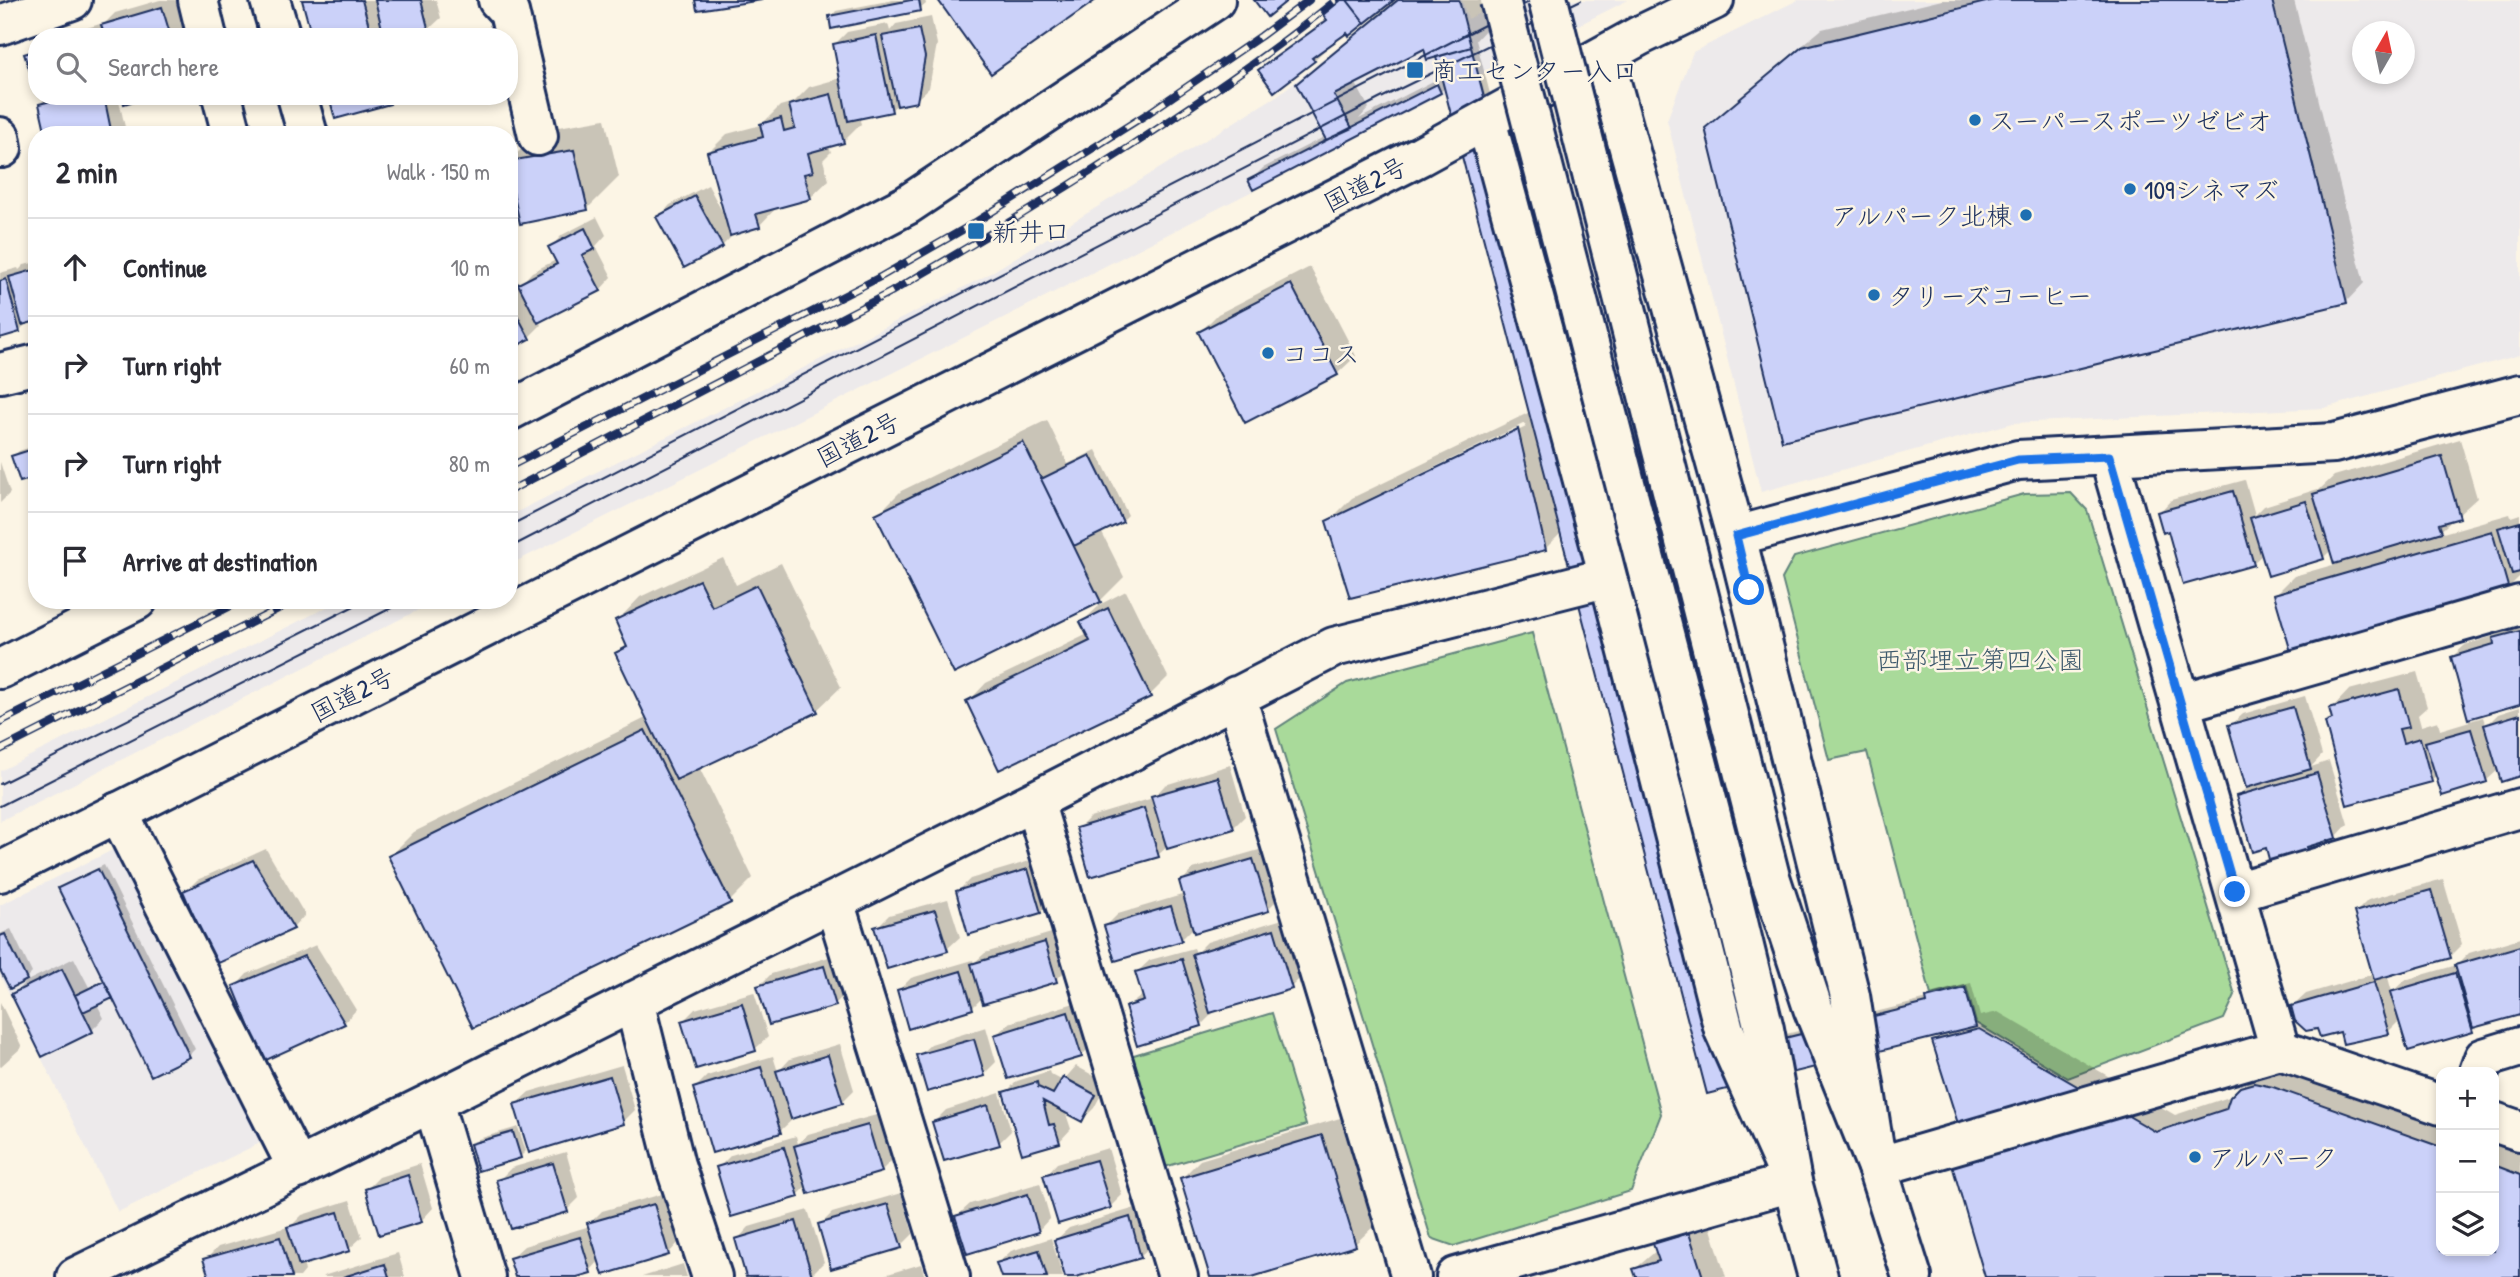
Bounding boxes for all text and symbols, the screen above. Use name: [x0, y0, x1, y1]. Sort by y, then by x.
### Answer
north arrow: [2352, 21, 2415, 84]
search box: [28, 28, 518, 105]
icon: search: [52, 48, 90, 86]
text: Search here: [108, 49, 219, 84]
place label: 商工センター入口: [1431, 53, 1638, 88]
marker: 商工センター入口: [1405, 60, 1425, 80]
place label: スーパースポーツゼビオ: [1989, 103, 2272, 138]
marker: スーパースポーツゼビオ: [1967, 112, 1983, 128]
street label: 国道2号: [1317, 148, 1413, 220]
text: 2 min: [56, 152, 118, 192]
text: Walk · 150 m: [387, 156, 490, 187]
place label: 109シネマズ: [2144, 172, 2279, 207]
marker: 109シネマズ: [2122, 181, 2138, 197]
place label: アルパーク北棟: [1832, 198, 2012, 233]
marker: アルパーク北棟: [2018, 207, 2034, 223]
place label: 新井口: [992, 214, 1070, 249]
marker: 新井口: [966, 221, 986, 241]
icon: ahead: [56, 248, 94, 286]
text: Continue: [123, 250, 207, 285]
text: 10 m: [450, 252, 490, 283]
place label: タリーズコーヒー: [1888, 278, 2092, 313]
marker: タリーズコーヒー: [1866, 287, 1882, 303]
place label: ココス: [1282, 336, 1360, 371]
marker: ココス: [1260, 345, 1276, 361]
icon: right: [56, 346, 94, 384]
text: Turn right: [123, 348, 221, 383]
text: 60 m: [450, 350, 490, 381]
street label: 国道2号: [810, 403, 906, 475]
icon: right: [56, 444, 94, 482]
text: Turn right: [123, 446, 221, 481]
text: 80 m: [449, 448, 490, 479]
icon: arrive: [56, 542, 94, 580]
text: Arrive at destination: [123, 544, 318, 579]
route start: [1733, 574, 1764, 605]
park label: 西部埋立第四公園: [1876, 642, 2084, 677]
street label: 国道2号: [304, 658, 400, 730]
route end: [2219, 876, 2250, 907]
map controls: [2436, 1067, 2499, 1256]
button: +: [2436, 1067, 2499, 1130]
button: −: [2436, 1130, 2499, 1193]
place label: アルパーク: [2209, 1140, 2337, 1175]
marker: アルパーク: [2187, 1149, 2203, 1165]
button: layers: [2436, 1193, 2499, 1256]

